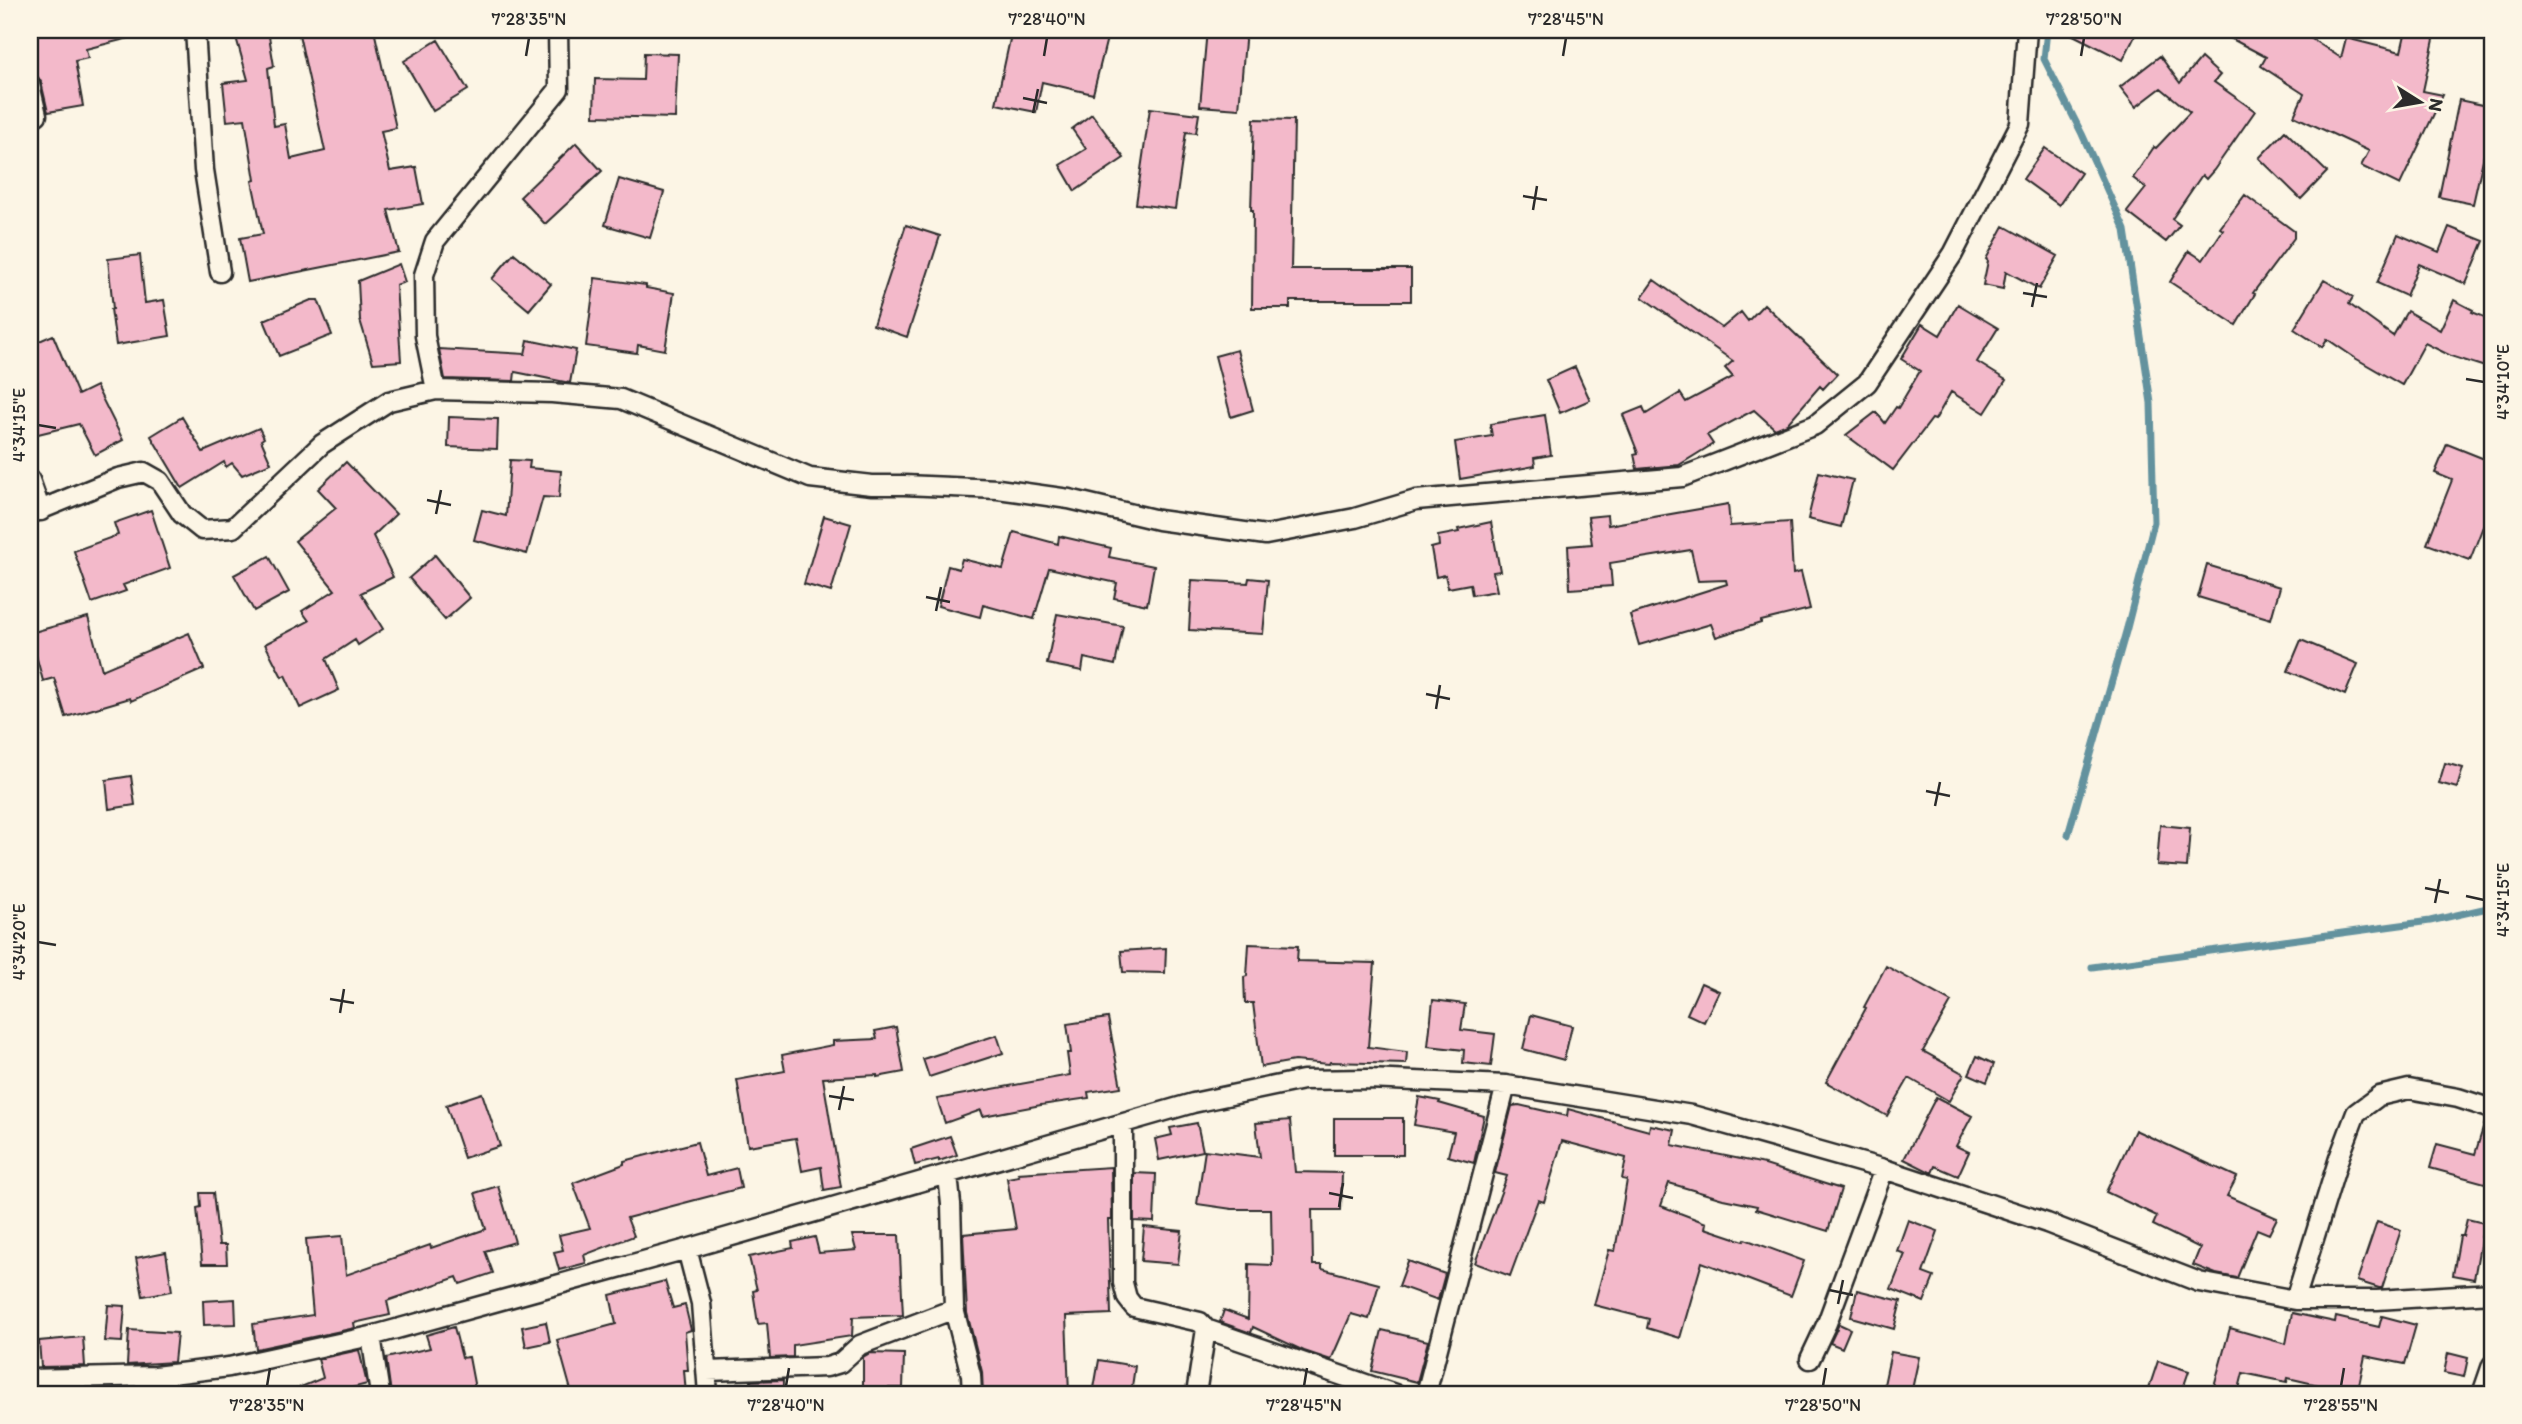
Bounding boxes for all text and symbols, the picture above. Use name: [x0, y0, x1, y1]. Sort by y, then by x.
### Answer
text: 7°28'35"N: [492, 8, 566, 30]
text: 7°28'40"N: [1008, 8, 1086, 30]
text: 7°28'45"N: [1528, 8, 1604, 30]
text: 7°28'50"N: [2046, 8, 2122, 30]
north arrow: [2386, 66, 2456, 136]
text: N: [2424, 97, 2449, 114]
text: 4°34'10"E: [2492, 344, 2514, 420]
text: 4°34'15"E: [8, 388, 30, 462]
text: 4°34'15"E: [2492, 863, 2514, 937]
text: 4°34'20"E: [8, 903, 30, 981]
text: 7°28'35"N: [230, 1394, 304, 1416]
text: 7°28'40"N: [747, 1394, 825, 1416]
text: 7°28'45"N: [1266, 1394, 1342, 1416]
text: 7°28'50"N: [1785, 1394, 1861, 1416]
text: 7°28'55"N: [2304, 1394, 2378, 1416]

